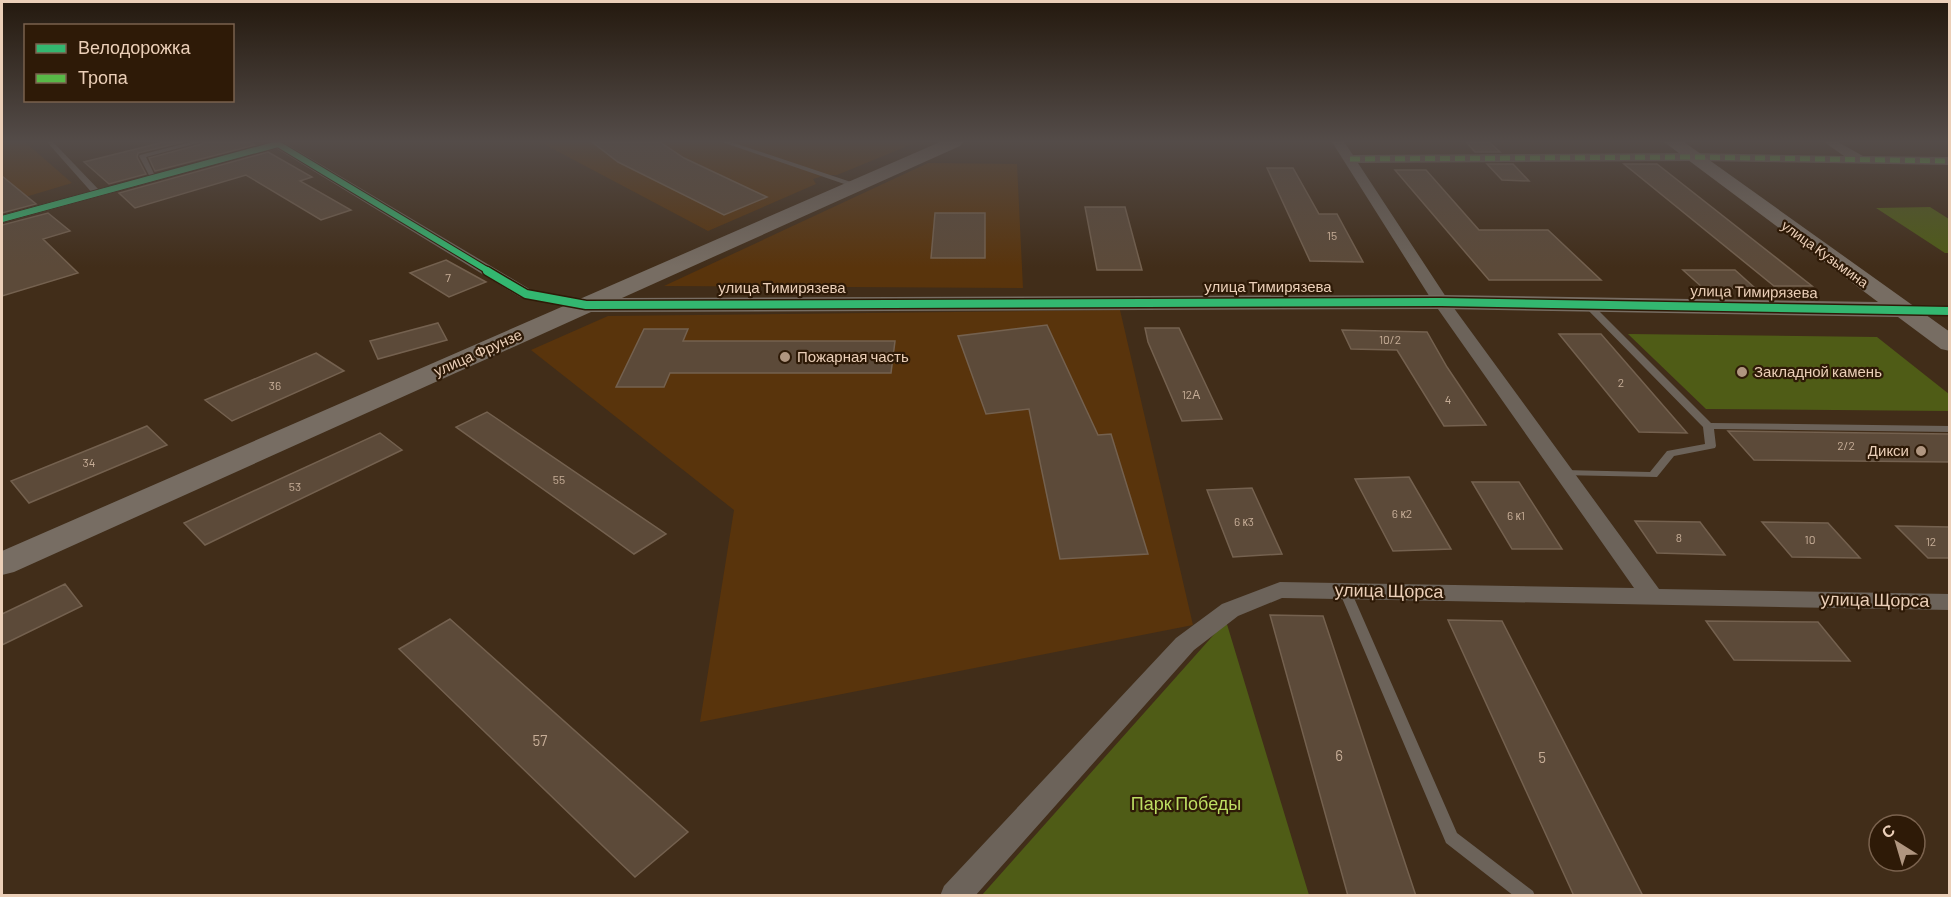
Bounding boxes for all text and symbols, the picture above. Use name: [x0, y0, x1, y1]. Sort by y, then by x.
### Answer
legend: [24, 24, 234, 102]
text: Велодорожка: [78, 36, 191, 58]
text: Тропа: [78, 66, 129, 88]
street label: улица Кузьмина: [1779, 216, 1872, 291]
house number: 15: [1327, 228, 1337, 242]
house number: 7: [445, 270, 451, 284]
street label: улица Тимирязева: [1204, 277, 1332, 295]
street label: улица Тимирязева: [718, 278, 846, 296]
street label: улица Тимирязева: [1690, 281, 1818, 301]
street label: улица Фрунзе: [431, 325, 524, 380]
house number: 10/2: [1379, 332, 1401, 346]
place label: Пожарная часть: [797, 347, 909, 365]
marker: Пожарная часть: [778, 350, 792, 364]
place label: Закладной камень: [1754, 362, 1882, 380]
marker: Закладной камень: [1735, 365, 1749, 379]
house number: 2: [1618, 375, 1624, 389]
house number: 36: [269, 378, 281, 392]
house number: 12А: [1182, 387, 1200, 401]
house number: 4: [1445, 392, 1451, 406]
house number: 2/2: [1837, 438, 1855, 452]
place label: Дикси: [1868, 441, 1909, 459]
marker: Дикси: [1914, 444, 1928, 458]
house number: 34: [83, 455, 95, 469]
house number: 55: [553, 472, 565, 486]
house number: 53: [289, 479, 301, 493]
house number: 6 к2: [1392, 506, 1412, 520]
house number: 6 к1: [1507, 508, 1525, 522]
house number: 6 к3: [1234, 514, 1254, 528]
house number: 8: [1676, 530, 1682, 544]
house number: 10: [1805, 532, 1815, 546]
house number: 12: [1926, 534, 1936, 548]
street label: улица Щорса: [1334, 578, 1445, 602]
street label: улица Щорса: [1820, 587, 1931, 611]
house number: 57: [533, 731, 547, 749]
house number: 6: [1335, 746, 1343, 764]
house number: 5: [1538, 748, 1546, 766]
park label: Парк Победы: [1131, 792, 1241, 814]
north arrow: [1867, 813, 1927, 873]
text: С: [1877, 819, 1898, 842]

